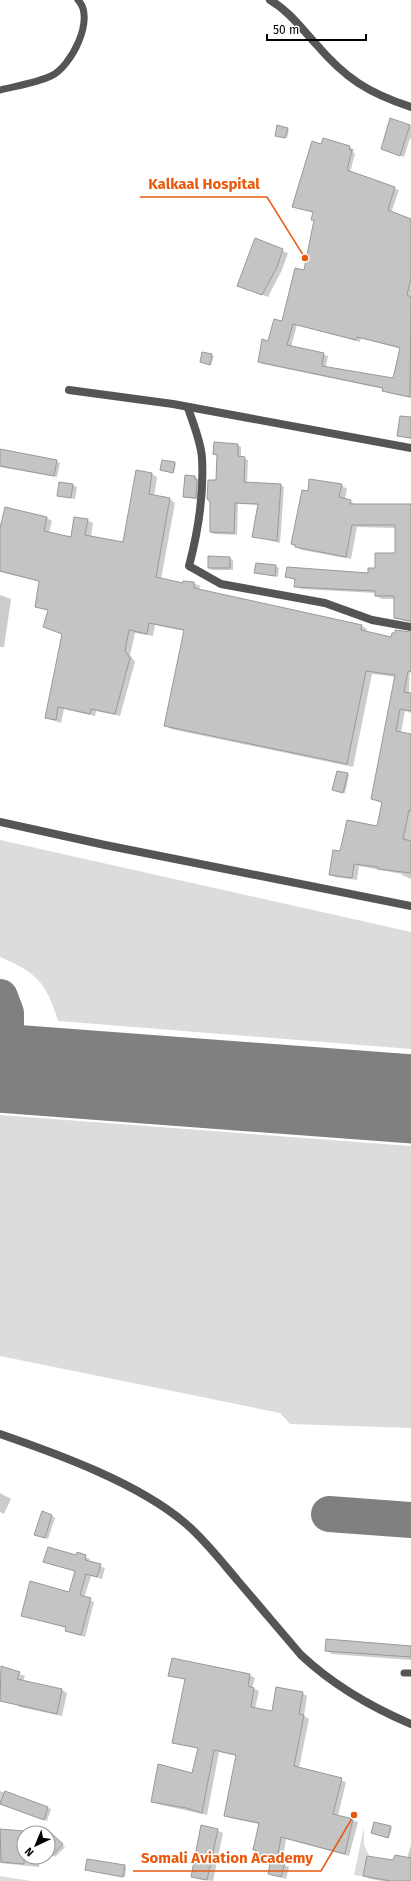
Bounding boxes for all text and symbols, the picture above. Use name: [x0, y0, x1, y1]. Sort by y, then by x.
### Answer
scale bar: [267, 16, 366, 42]
text: 50 m: [273, 23, 299, 37]
callout: Kalkaal Hospital: [140, 170, 267, 197]
text: Kalkaal Hospital: [148, 175, 260, 193]
north arrow: [16, 1825, 56, 1865]
callout: Somali Aviation Academy: [133, 1844, 321, 1871]
text: N: [22, 1845, 37, 1859]
text: Somali Aviation Academy: [141, 1849, 313, 1867]

